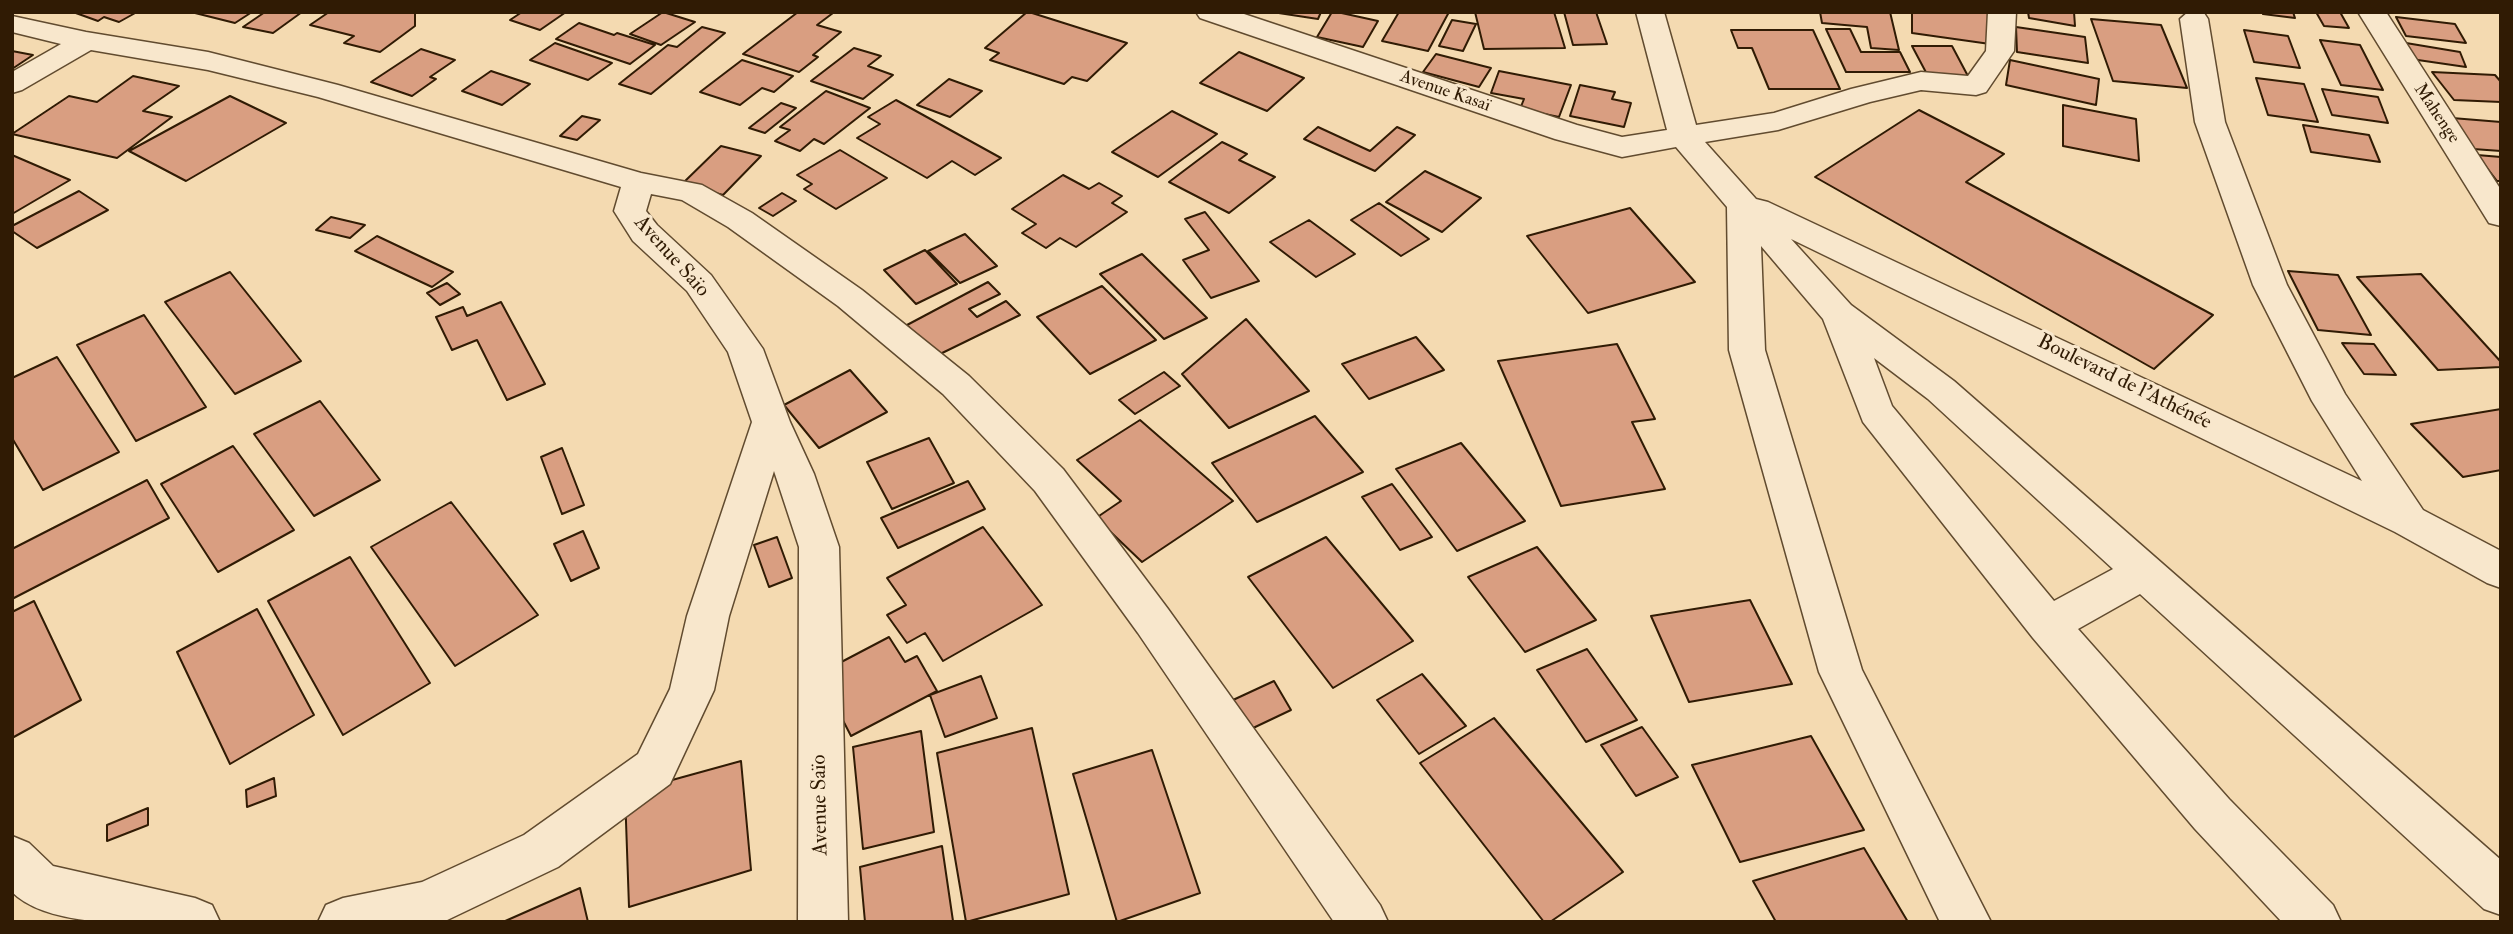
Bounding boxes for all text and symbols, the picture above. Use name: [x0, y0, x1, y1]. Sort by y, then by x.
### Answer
street label: Avenue Kasaï: [1397, 66, 1493, 118]
street label: Mahenge: [2408, 80, 2464, 148]
street label: Avenue Saïo: [628, 211, 714, 303]
street label: Boulevard de l'Athénée: [2033, 330, 2215, 436]
street label: Avenue Saïo: [808, 754, 834, 856]

